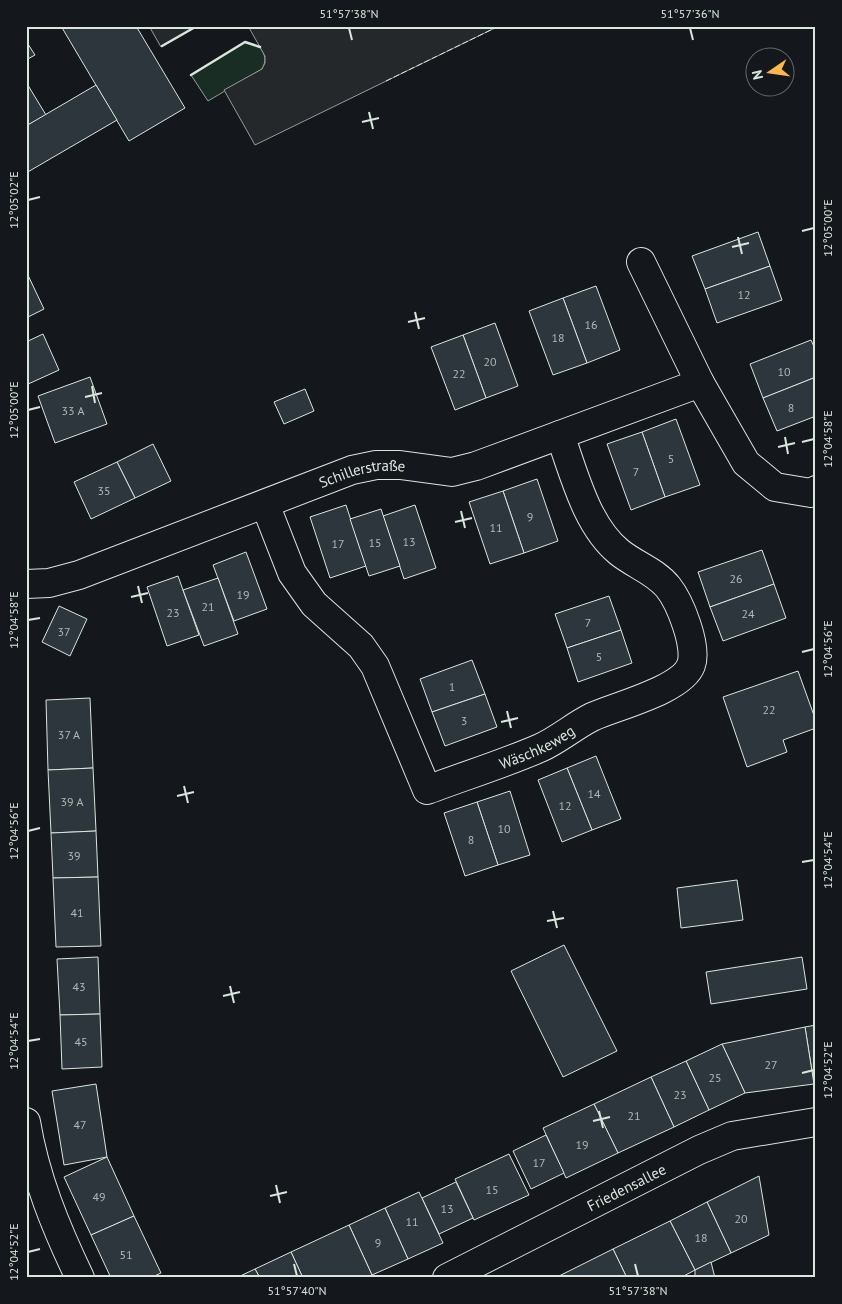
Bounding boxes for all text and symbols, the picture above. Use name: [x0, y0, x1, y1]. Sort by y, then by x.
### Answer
text: 51°57'38"N: [319, 6, 379, 21]
text: 51°57'36"N: [660, 6, 720, 21]
north arrow: [744, 48, 794, 98]
text: N: [748, 68, 767, 81]
text: 12°05'02"E: [6, 171, 21, 229]
text: 12°05'00"E: [820, 199, 835, 257]
house number: 12: [737, 287, 751, 302]
house number: 16: [584, 317, 598, 332]
house number: 18: [551, 330, 565, 345]
house number: 20: [483, 354, 497, 369]
house number: 10: [777, 364, 791, 379]
house number: 22: [452, 366, 466, 381]
text: 12°05'00"E: [6, 381, 21, 439]
house number: 8: [788, 400, 794, 415]
house number: 33 A: [62, 403, 84, 418]
text: 12°04'58"E: [820, 410, 835, 468]
house number: 5: [668, 451, 674, 466]
street label: Schillerstraße: [316, 455, 407, 491]
house number: 7: [633, 464, 639, 479]
house number: 35: [97, 483, 111, 498]
house number: 9: [527, 509, 533, 524]
house number: 11: [489, 520, 503, 535]
house number: 13: [402, 534, 416, 549]
house number: 15: [368, 535, 382, 550]
house number: 17: [331, 536, 345, 551]
house number: 26: [729, 571, 743, 586]
house number: 19: [236, 587, 250, 602]
text: 12°04'58"E: [6, 591, 21, 649]
house number: 21: [201, 599, 215, 614]
house number: 23: [166, 605, 180, 620]
house number: 24: [741, 606, 755, 621]
house number: 7: [585, 615, 591, 630]
text: 12°04'56"E: [820, 620, 835, 678]
house number: 37: [57, 624, 71, 639]
house number: 5: [596, 649, 602, 664]
house number: 1: [449, 679, 455, 694]
house number: 22: [762, 702, 776, 717]
house number: 3: [461, 713, 467, 728]
street label: Wäschkeweg: [496, 720, 578, 773]
house number: 37 A: [58, 727, 80, 742]
house number: 14: [587, 786, 601, 801]
house number: 39 A: [61, 794, 83, 809]
house number: 12: [558, 798, 572, 813]
text: 12°04'56"E: [6, 802, 21, 860]
house number: 10: [497, 821, 511, 836]
text: 12°04'54"E: [820, 831, 835, 889]
house number: 8: [468, 832, 474, 847]
house number: 39: [67, 848, 81, 863]
house number: 41: [70, 905, 84, 920]
house number: 43: [72, 979, 86, 994]
text: 12°04'54"E: [6, 1012, 21, 1070]
house number: 45: [74, 1034, 88, 1049]
text: 12°04'52"E: [820, 1041, 835, 1099]
house number: 27: [764, 1057, 778, 1072]
house number: 25: [708, 1070, 722, 1085]
house number: 23: [673, 1087, 687, 1102]
house number: 21: [627, 1108, 641, 1123]
house number: 47: [73, 1117, 87, 1132]
house number: 19: [575, 1137, 589, 1152]
house number: 17: [532, 1155, 546, 1170]
street label: Friedensallee: [584, 1159, 669, 1215]
house number: 15: [485, 1182, 499, 1197]
house number: 49: [92, 1189, 106, 1204]
house number: 13: [440, 1201, 454, 1216]
house number: 20: [734, 1211, 748, 1226]
house number: 11: [405, 1214, 419, 1229]
text: 12°04'52"E: [6, 1223, 21, 1281]
house number: 18: [694, 1230, 708, 1245]
house number: 9: [375, 1235, 381, 1250]
house number: 51: [119, 1247, 133, 1262]
text: 51°57'40"N: [267, 1283, 327, 1298]
text: 51°57'38"N: [608, 1283, 668, 1298]

